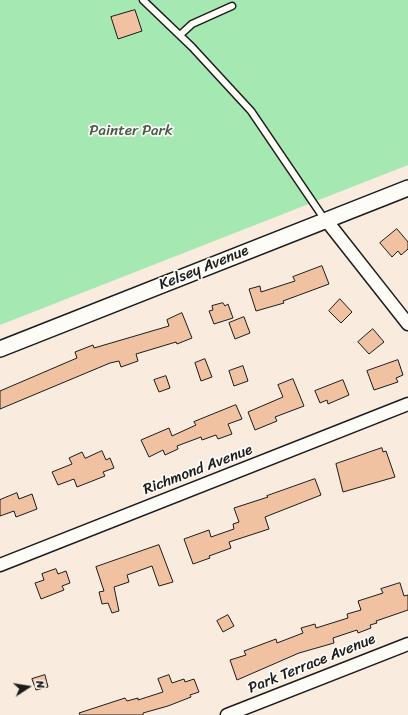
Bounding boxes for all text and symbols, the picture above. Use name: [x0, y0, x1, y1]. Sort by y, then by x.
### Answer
park label: Painter Park: [89, 122, 173, 140]
street label: Kelsey Avenue: [157, 242, 251, 294]
street label: Richmond Avenue: [141, 441, 255, 499]
street label: Park Terrace Avenue: [246, 630, 378, 698]
north arrow: [8, 667, 48, 707]
text: N: [30, 679, 50, 690]

